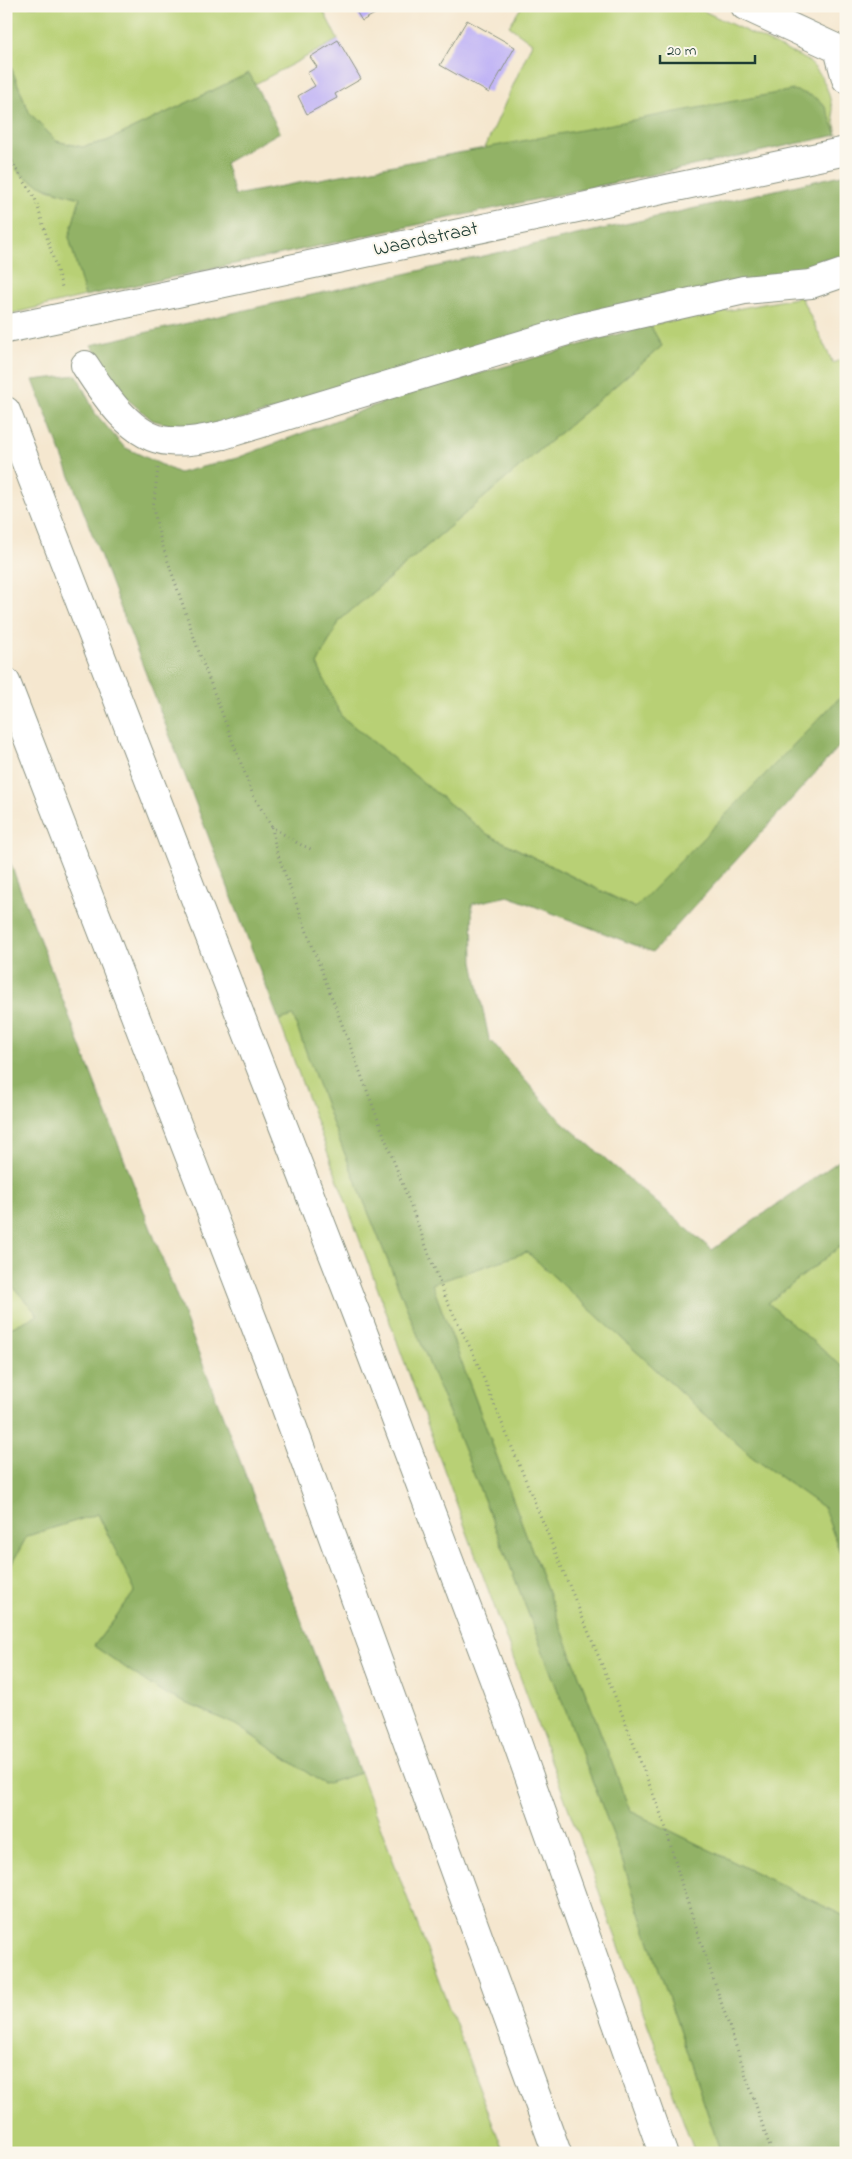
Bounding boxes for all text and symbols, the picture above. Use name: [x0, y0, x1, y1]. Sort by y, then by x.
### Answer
scale bar: [660, 32, 754, 64]
text: 20 m: [667, 40, 697, 62]
street label: Waardstraat: [371, 215, 481, 265]

